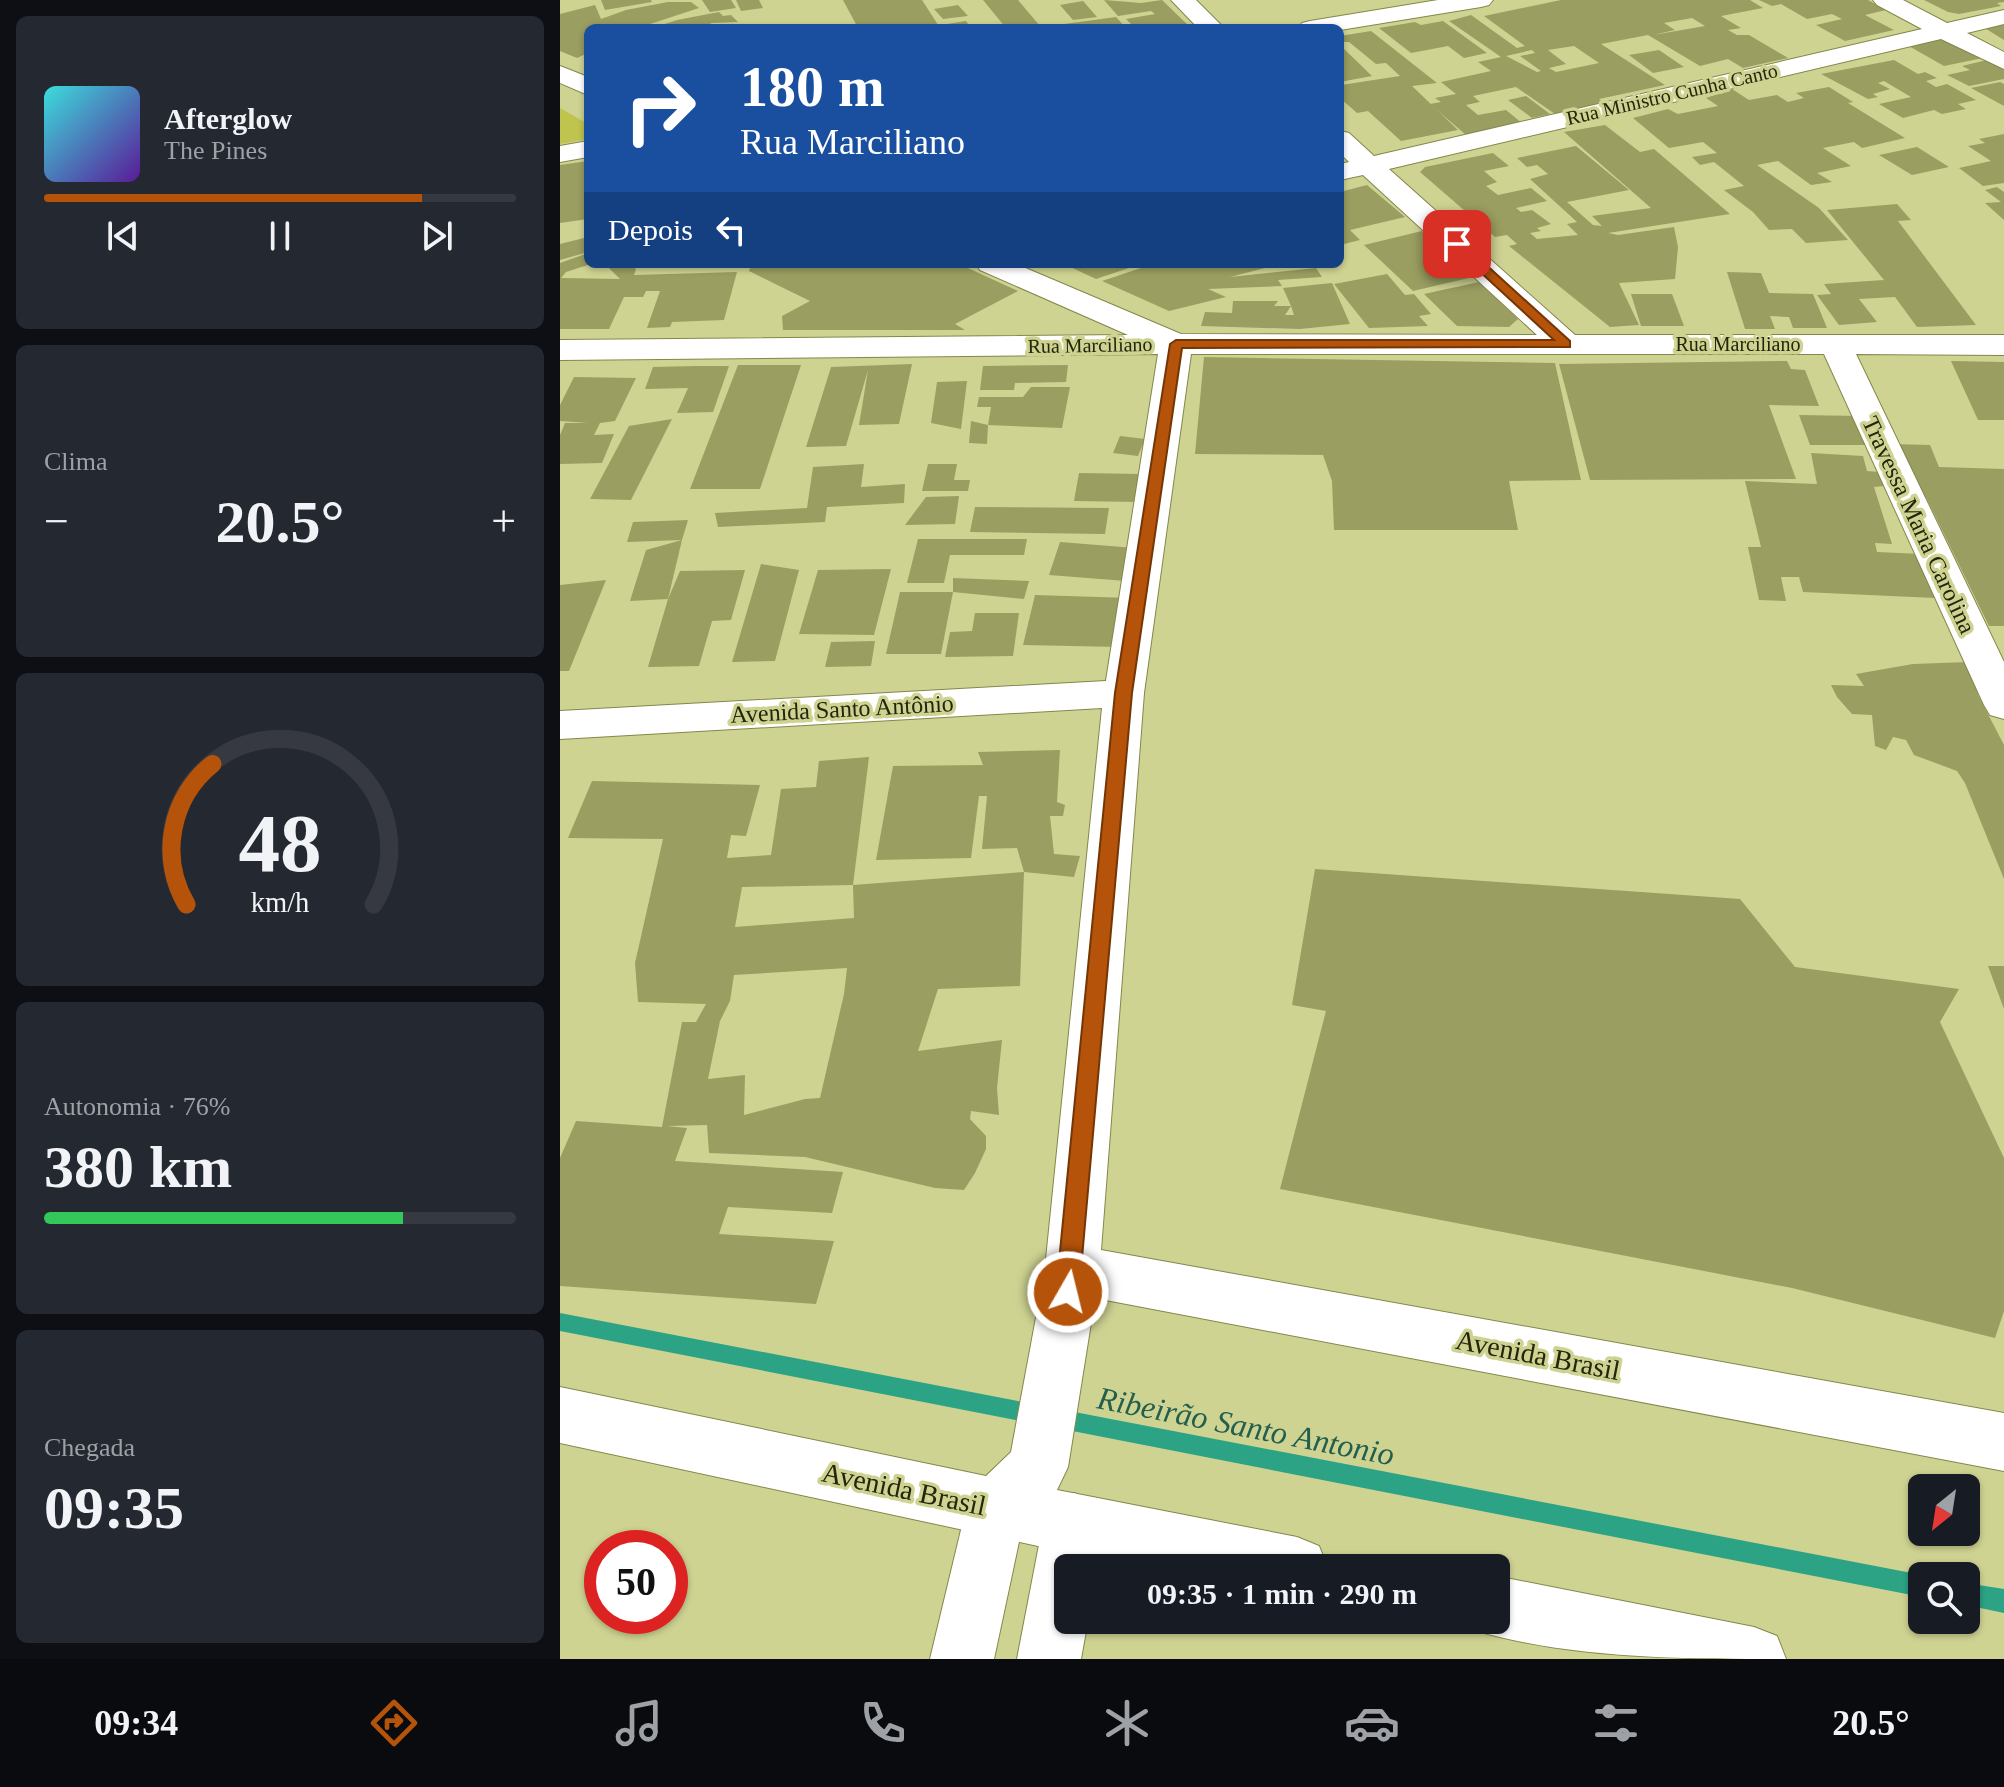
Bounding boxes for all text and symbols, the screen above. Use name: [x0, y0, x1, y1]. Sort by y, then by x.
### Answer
icon: right: [608, 56, 712, 160]
text: 180 m: [740, 56, 885, 118]
street label: Rua Ministro Cunha Canto: [1564, 59, 1780, 129]
text: Afterglow: [164, 102, 292, 135]
text: Rua Marciliano: [740, 122, 965, 162]
text: The Pines: [164, 136, 267, 165]
icon: left: [709, 208, 753, 252]
pin: [1423, 210, 1491, 278]
text: Depois: [608, 213, 693, 246]
icon: previous: [101, 214, 145, 258]
icon: pause: [258, 214, 302, 258]
icon: next: [415, 214, 459, 258]
icon: arrive: [1435, 222, 1479, 266]
street label: Rua Marciliano: [1027, 333, 1153, 357]
street label: Rua Marciliano: [1676, 333, 1800, 355]
street label: Travessa Maria Carolina: [1857, 412, 1981, 638]
text: Clima: [44, 447, 108, 476]
text: 20.5°: [216, 489, 345, 555]
text: −: [44, 497, 69, 546]
text: +: [491, 497, 516, 546]
street label: Avenida Santo Antônio: [730, 690, 954, 728]
text: 48: [238, 797, 322, 889]
text: km/h: [251, 888, 309, 919]
text: Autonomia · 76%: [44, 1092, 230, 1121]
text: 380 km: [44, 1134, 232, 1200]
position arrow: [1026, 1250, 1110, 1334]
street label: Avenida Brasil: [1453, 1324, 1623, 1386]
water label: Ribeirão Santo Antonio: [1094, 1379, 1397, 1472]
text: Chegada: [44, 1433, 135, 1462]
street label: Avenida Brasil: [819, 1457, 989, 1522]
north arrow: [1908, 1474, 1980, 1546]
map controls: [1908, 1474, 1980, 1634]
text: 09:35: [44, 1475, 184, 1541]
speed limit sign: 50: [584, 1530, 688, 1634]
button: search: [1908, 1562, 1980, 1634]
text: 09:35 · 1 min · 290 m: [1147, 1577, 1417, 1610]
icon: directions: [366, 1695, 422, 1751]
icon: music: [611, 1695, 667, 1751]
icon: phone: [855, 1695, 911, 1751]
icon: climate: [1099, 1695, 1155, 1751]
icon: car: [1344, 1695, 1400, 1751]
icon: filters: [1588, 1695, 1644, 1751]
text: 09:34: [94, 1703, 178, 1743]
text: 20.5°: [1832, 1703, 1910, 1743]

